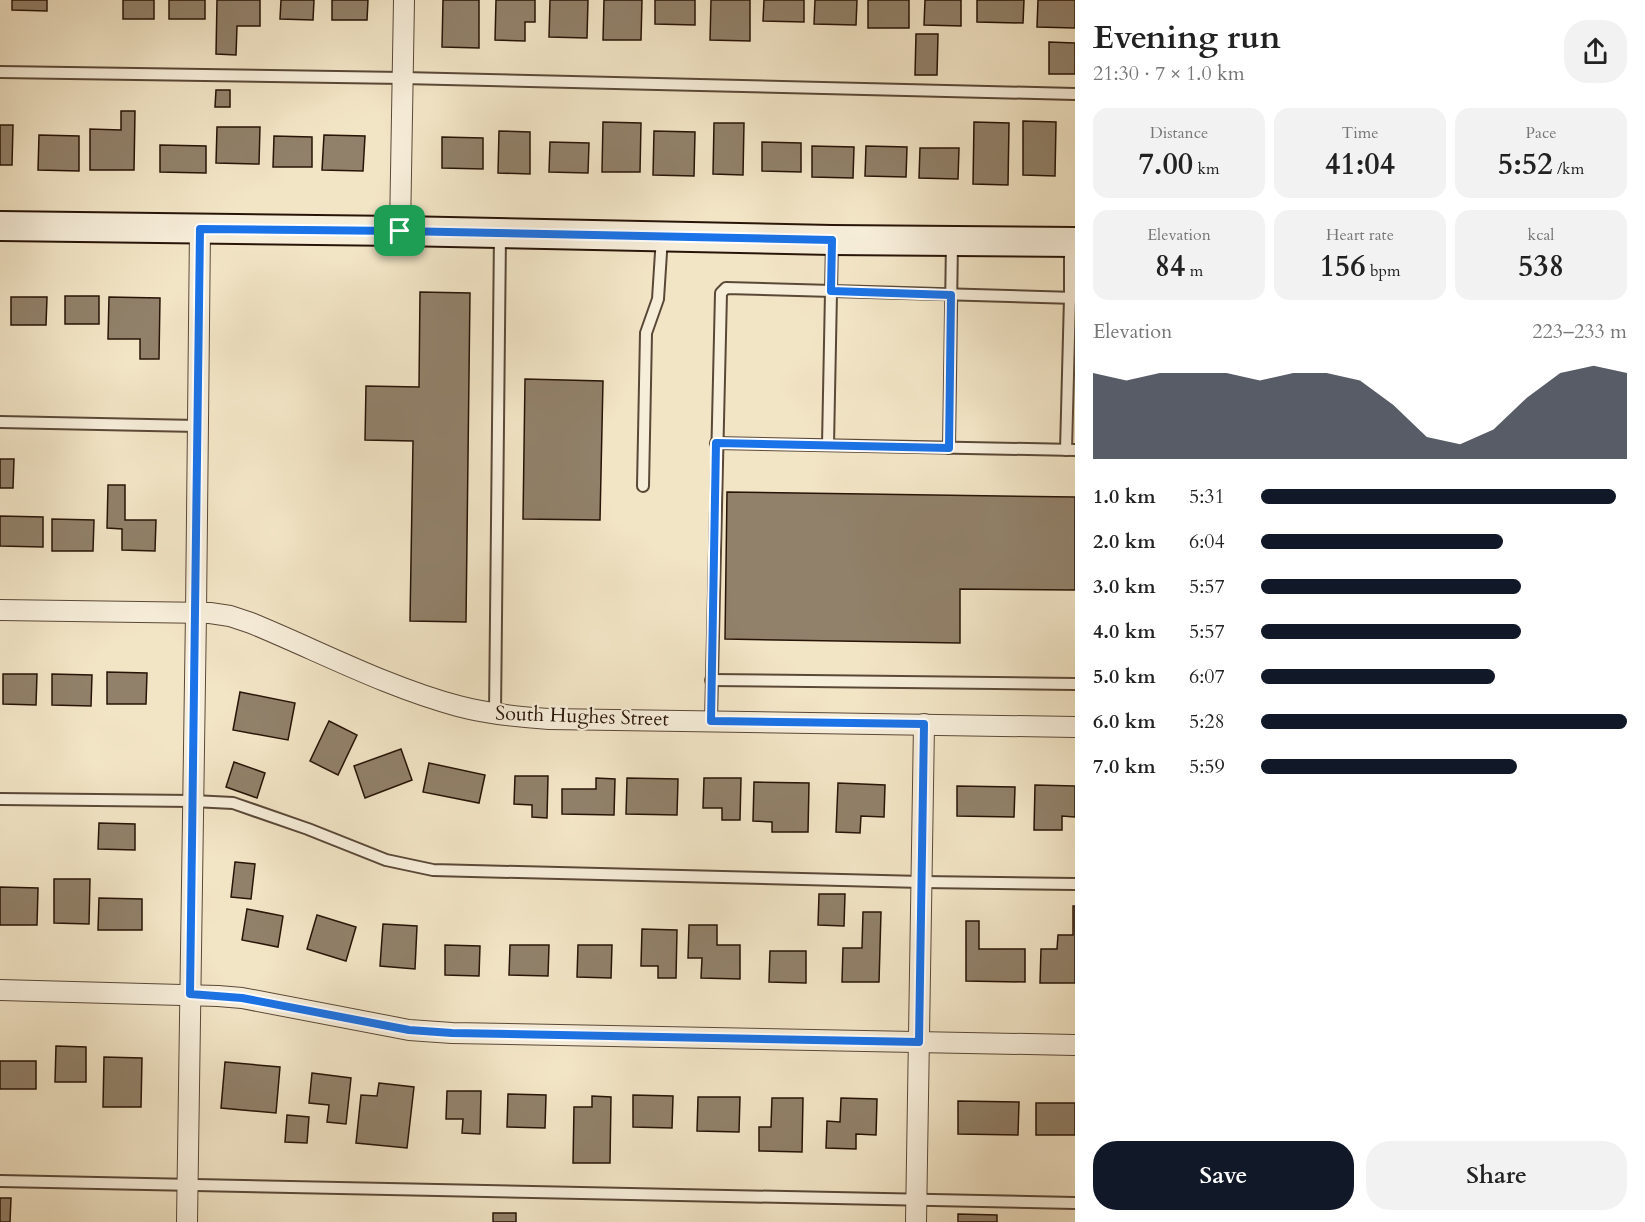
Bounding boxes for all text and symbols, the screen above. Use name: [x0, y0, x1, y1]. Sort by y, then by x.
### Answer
text: Evening run: [1093, 15, 1281, 60]
button: share: [1564, 20, 1627, 83]
text: 21:30 · 7 × 1.0 km: [1093, 60, 1245, 87]
text: Distance: [1150, 122, 1208, 144]
text: Time: [1341, 122, 1379, 144]
text: Pace: [1526, 122, 1556, 144]
text: 7.00: [1138, 144, 1193, 185]
text: 41:04: [1325, 144, 1395, 185]
text: 5:52: [1498, 144, 1553, 185]
text: km: [1193, 158, 1220, 180]
text: /km: [1553, 158, 1584, 180]
pin: [374, 205, 425, 256]
icon: arrive: [383, 214, 416, 247]
text: Elevation: [1147, 224, 1211, 246]
text: Heart rate: [1326, 224, 1394, 246]
text: kcal: [1528, 224, 1554, 246]
text: 84: [1155, 246, 1185, 287]
text: 156: [1319, 246, 1366, 287]
text: 538: [1518, 246, 1564, 287]
text: m: [1185, 260, 1203, 282]
text: bpm: [1366, 260, 1401, 282]
text: Elevation: [1093, 318, 1172, 345]
text: 223–233 m: [1532, 318, 1627, 345]
text: 1.0 km: [1093, 483, 1156, 510]
text: 5:31: [1189, 483, 1225, 510]
text: 2.0 km: [1093, 528, 1156, 555]
text: 6:04: [1189, 528, 1225, 555]
text: 3.0 km: [1093, 573, 1156, 600]
text: 5:57: [1189, 573, 1225, 600]
text: 4.0 km: [1093, 618, 1156, 645]
text: 5:57: [1189, 618, 1225, 645]
text: 5.0 km: [1093, 663, 1156, 690]
text: 6:07: [1189, 663, 1225, 690]
street label: South Hughes Street: [495, 699, 670, 733]
text: 6.0 km: [1093, 708, 1156, 735]
text: 5:28: [1189, 708, 1225, 735]
text: 7.0 km: [1093, 753, 1156, 780]
text: 5:59: [1189, 753, 1225, 780]
button: Save: [1093, 1141, 1354, 1210]
button: Share: [1366, 1141, 1627, 1210]

